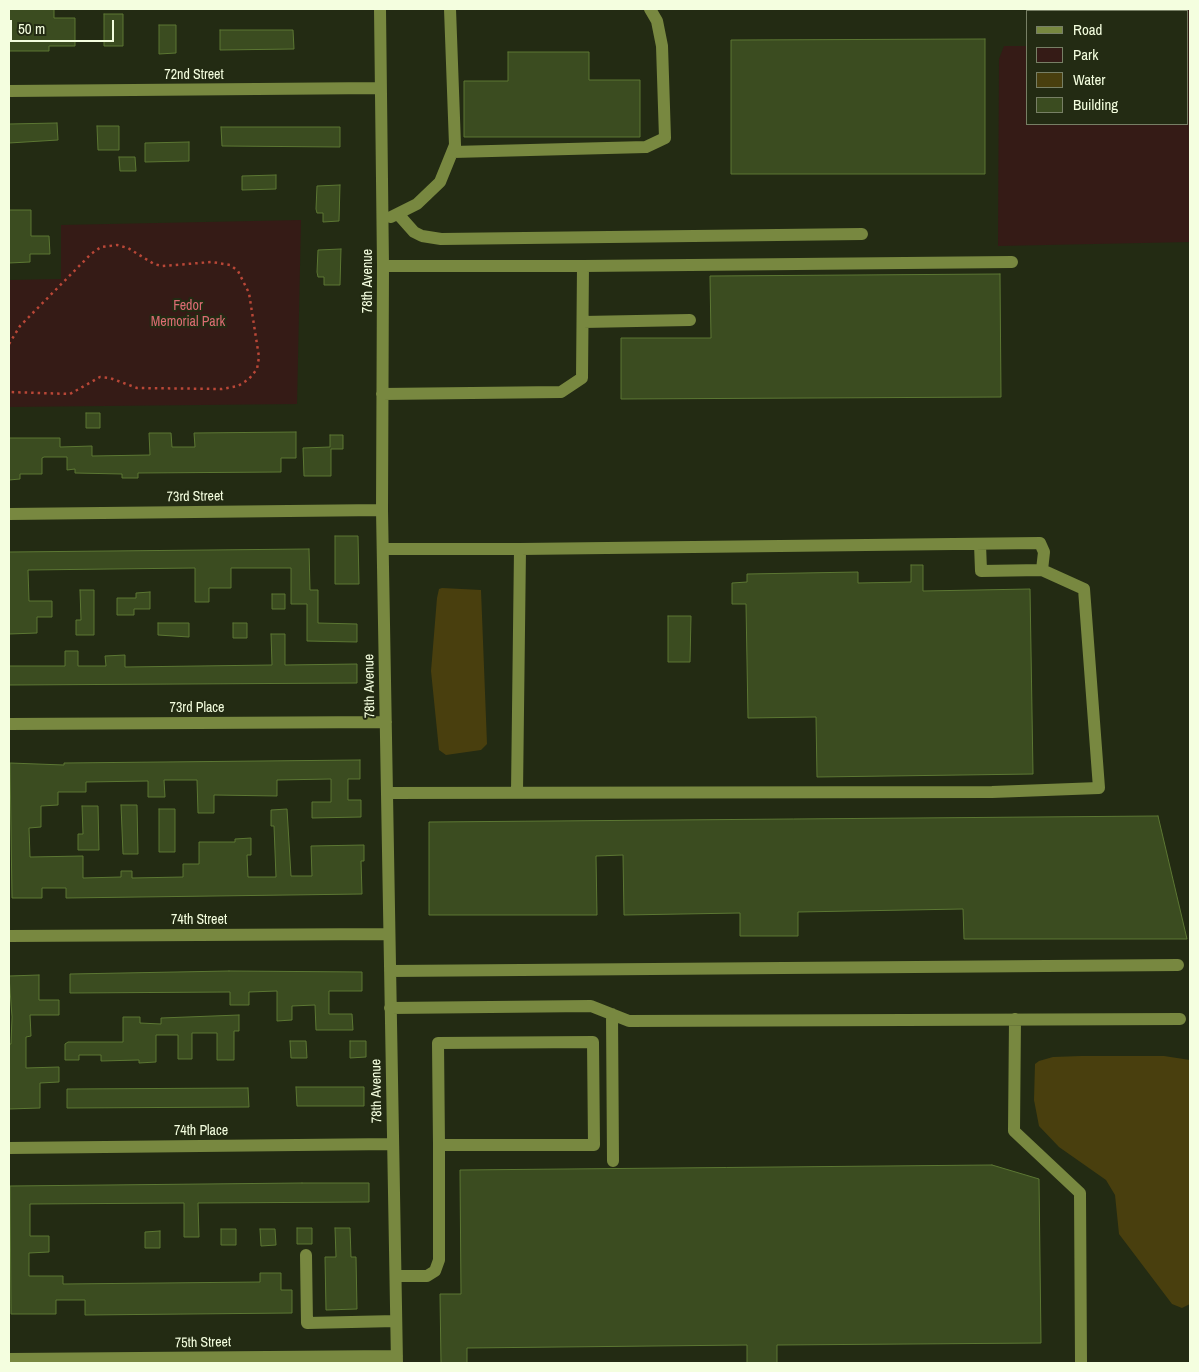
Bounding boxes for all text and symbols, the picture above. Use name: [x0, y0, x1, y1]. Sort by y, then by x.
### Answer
scale bar: [12, 10, 116, 42]
legend: [1026, 10, 1189, 125]
text: 50 m: [18, 18, 45, 39]
text: Road: [1073, 19, 1102, 40]
text: Park: [1073, 44, 1098, 65]
street label: 72nd Street: [164, 67, 224, 83]
text: Water: [1073, 69, 1105, 90]
text: Building: [1073, 94, 1118, 115]
street label: 78th Avenue: [360, 249, 376, 313]
park label: Fedor Memorial Park: [151, 298, 225, 331]
street label: 73rd Street: [166, 488, 224, 506]
street label: 78th Avenue: [361, 654, 379, 718]
street label: 73rd Place: [170, 700, 224, 716]
street label: 74th Street: [171, 912, 227, 928]
street label: 78th Avenue: [368, 1059, 386, 1123]
street label: 74th Place: [174, 1123, 228, 1139]
street label: 75th Street: [175, 1334, 231, 1352]

